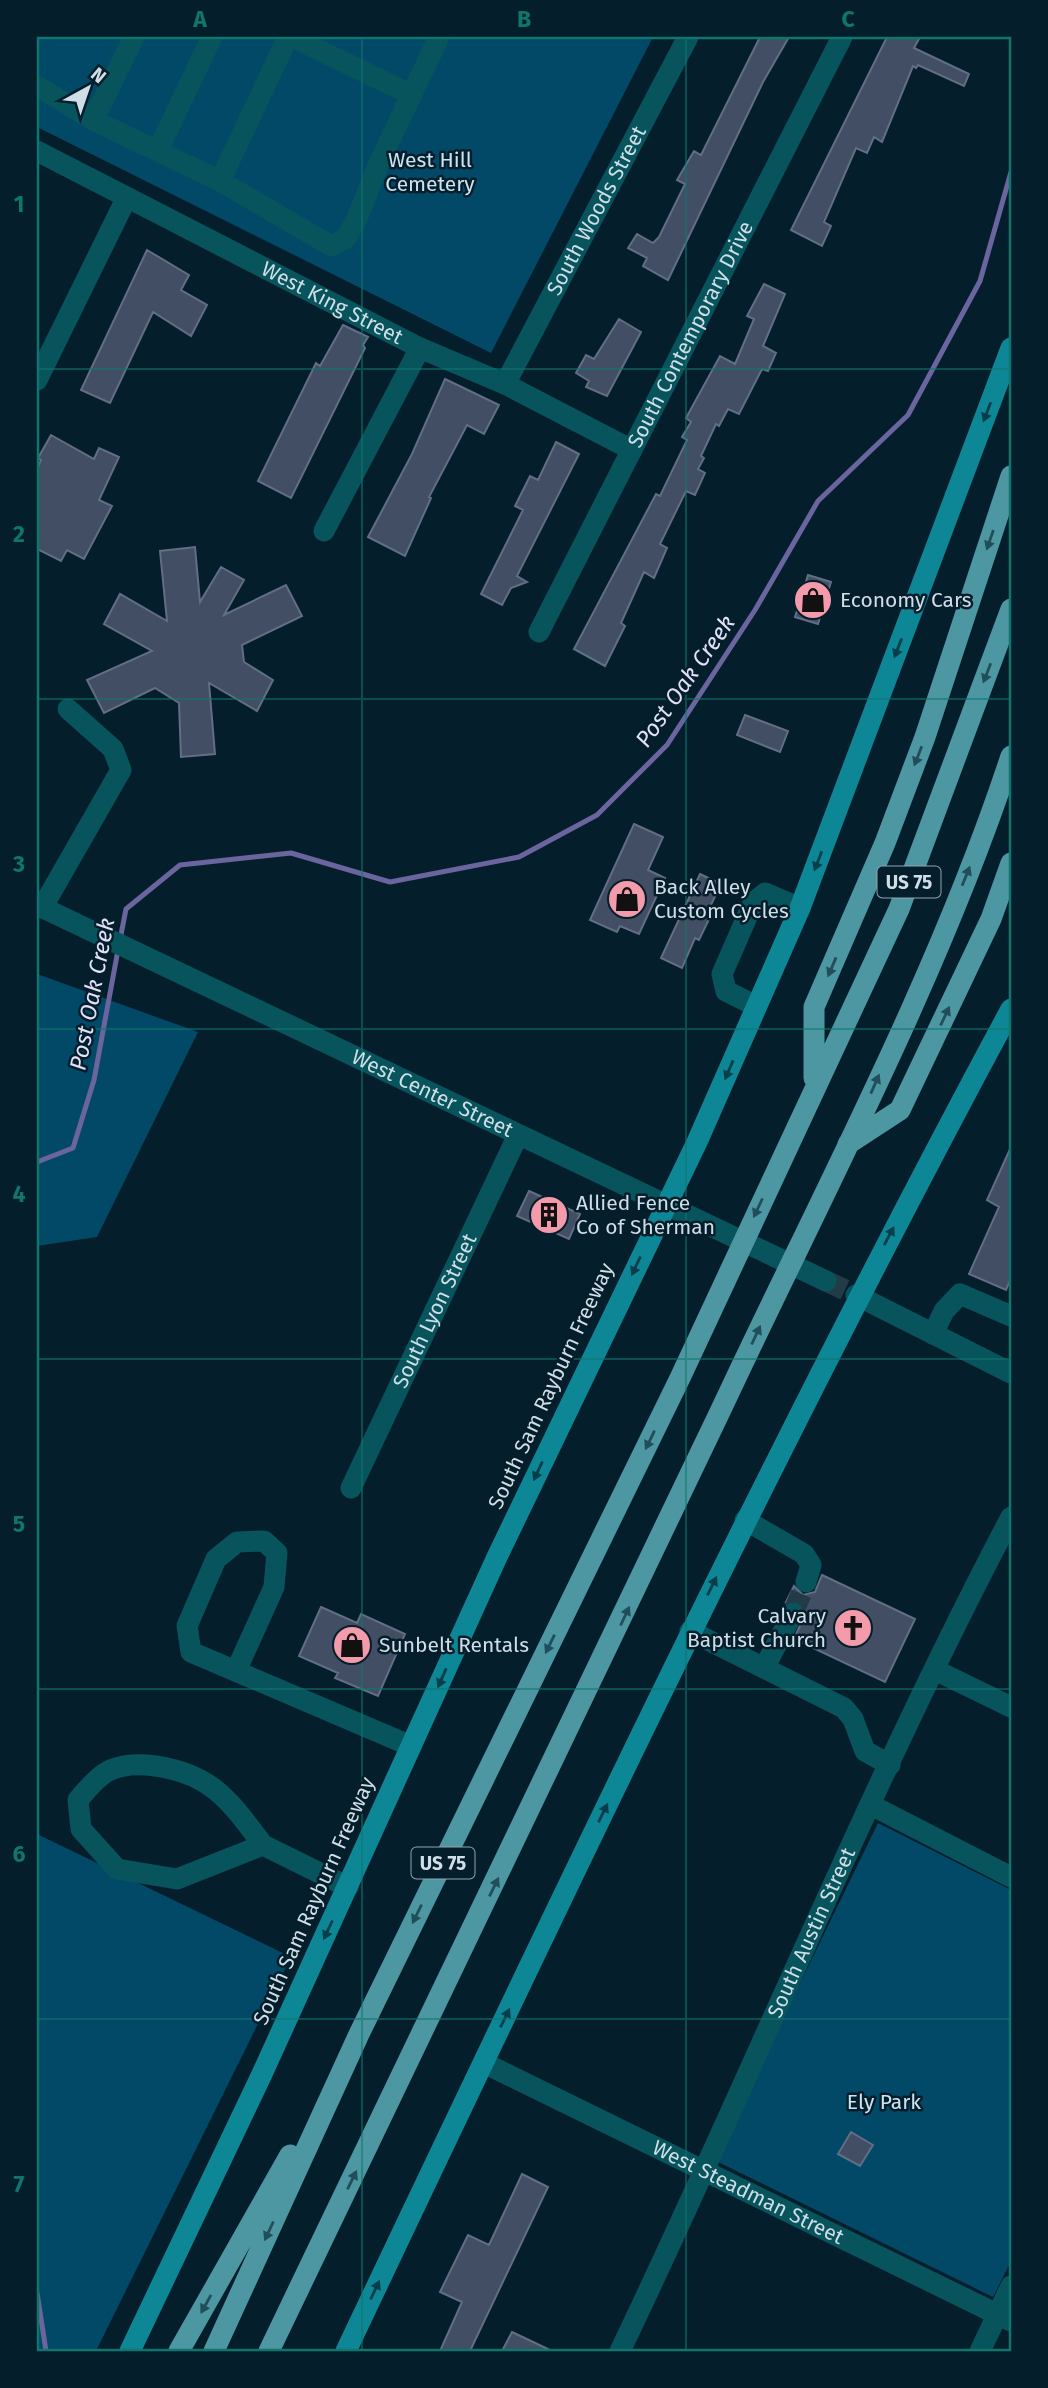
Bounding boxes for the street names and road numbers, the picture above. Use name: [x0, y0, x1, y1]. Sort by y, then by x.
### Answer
street label: South Woods Street: [541, 121, 652, 300]
street label: South Contemporary Drive: [622, 217, 759, 452]
street label: West King Street: [257, 256, 408, 350]
road number: US 75: [878, 866, 940, 898]
street label: West Center Street: [347, 1044, 518, 1143]
street label: South Lyon Street: [387, 1229, 483, 1392]
street label: South Sam Rayburn Freeway: [482, 1258, 620, 1513]
street label: South Sam Rayburn Freeway: [247, 1772, 381, 2029]
street label: South Austin Street: [762, 1843, 861, 2022]
road number: US 75: [412, 1848, 474, 1879]
street label: West Steadman Street: [648, 2134, 848, 2250]

